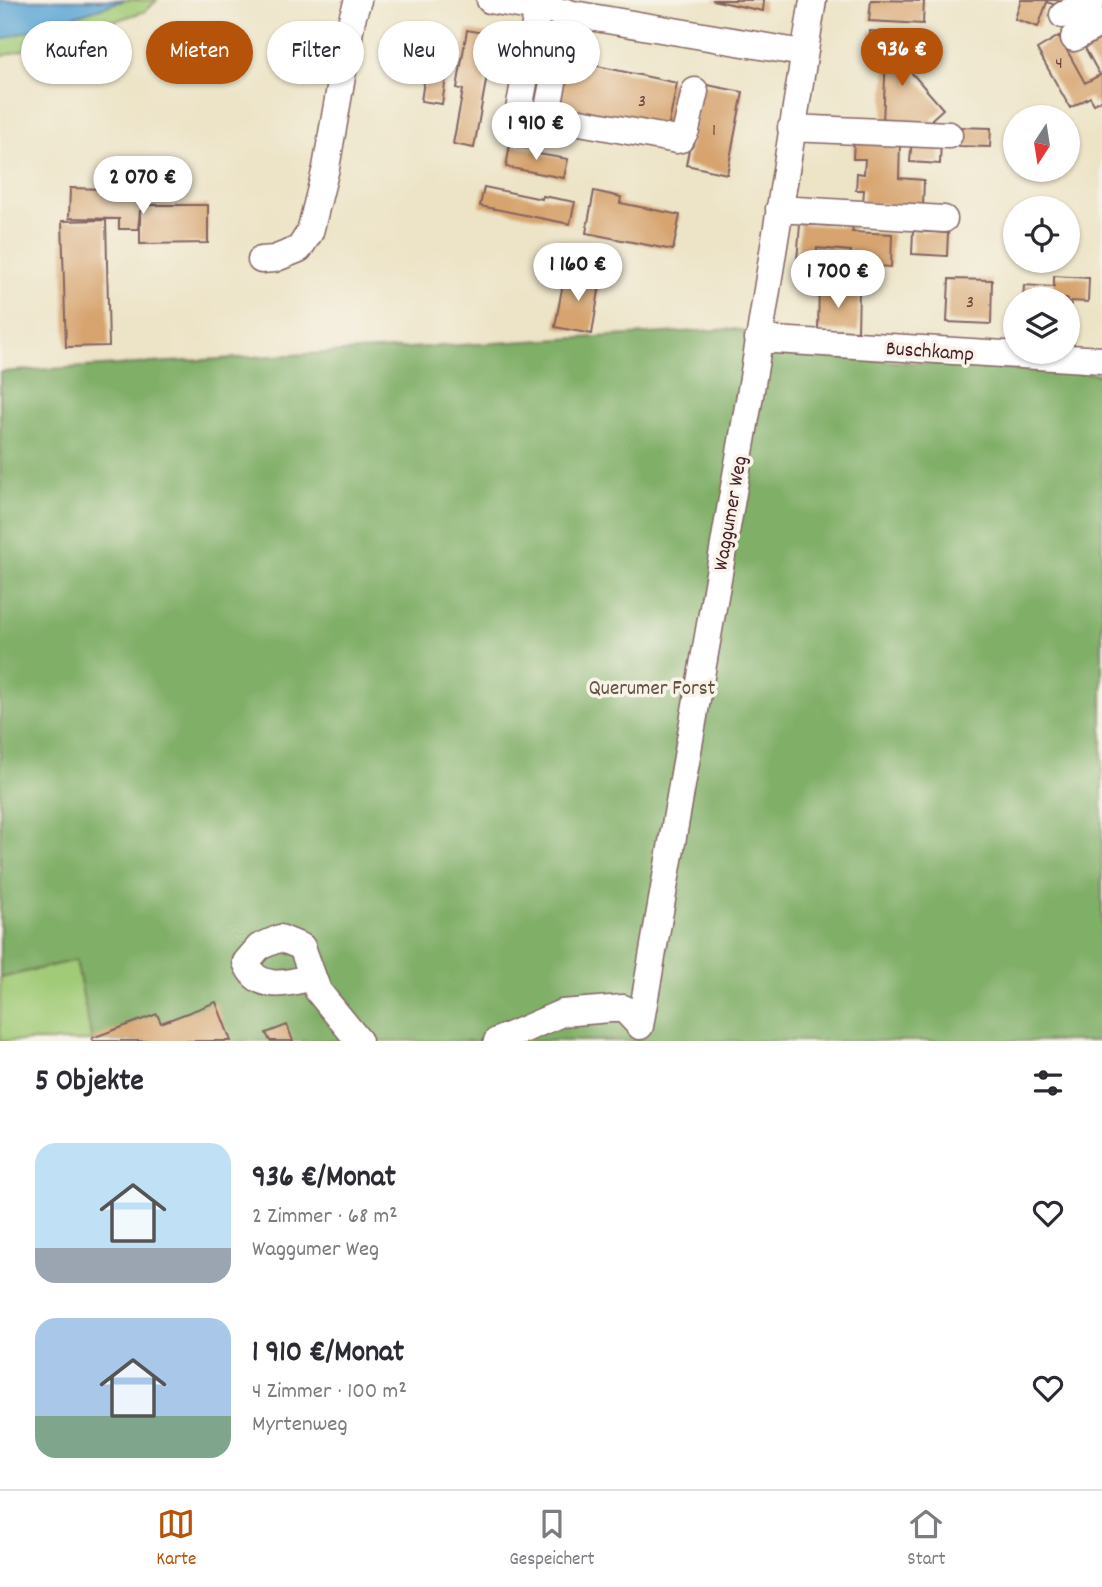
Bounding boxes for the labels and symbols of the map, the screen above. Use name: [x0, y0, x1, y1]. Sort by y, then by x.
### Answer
pin: 936 €: [853, 28, 951, 88]
house number: 4: [1055, 52, 1063, 77]
house number: 3: [638, 90, 646, 115]
pin: 1 910 €: [471, 102, 601, 162]
north arrow: [1003, 105, 1080, 182]
house number: 1: [712, 119, 716, 144]
pin: 2 070 €: [78, 156, 208, 216]
pin: 1 160 €: [513, 244, 643, 303]
pin: 1 700 €: [773, 250, 903, 310]
house number: 3: [966, 291, 974, 316]
street label: Buschkamp: [885, 335, 975, 371]
street label: Waggumer Weg: [707, 454, 757, 573]
park label: Querumer Forst: [589, 675, 716, 705]

